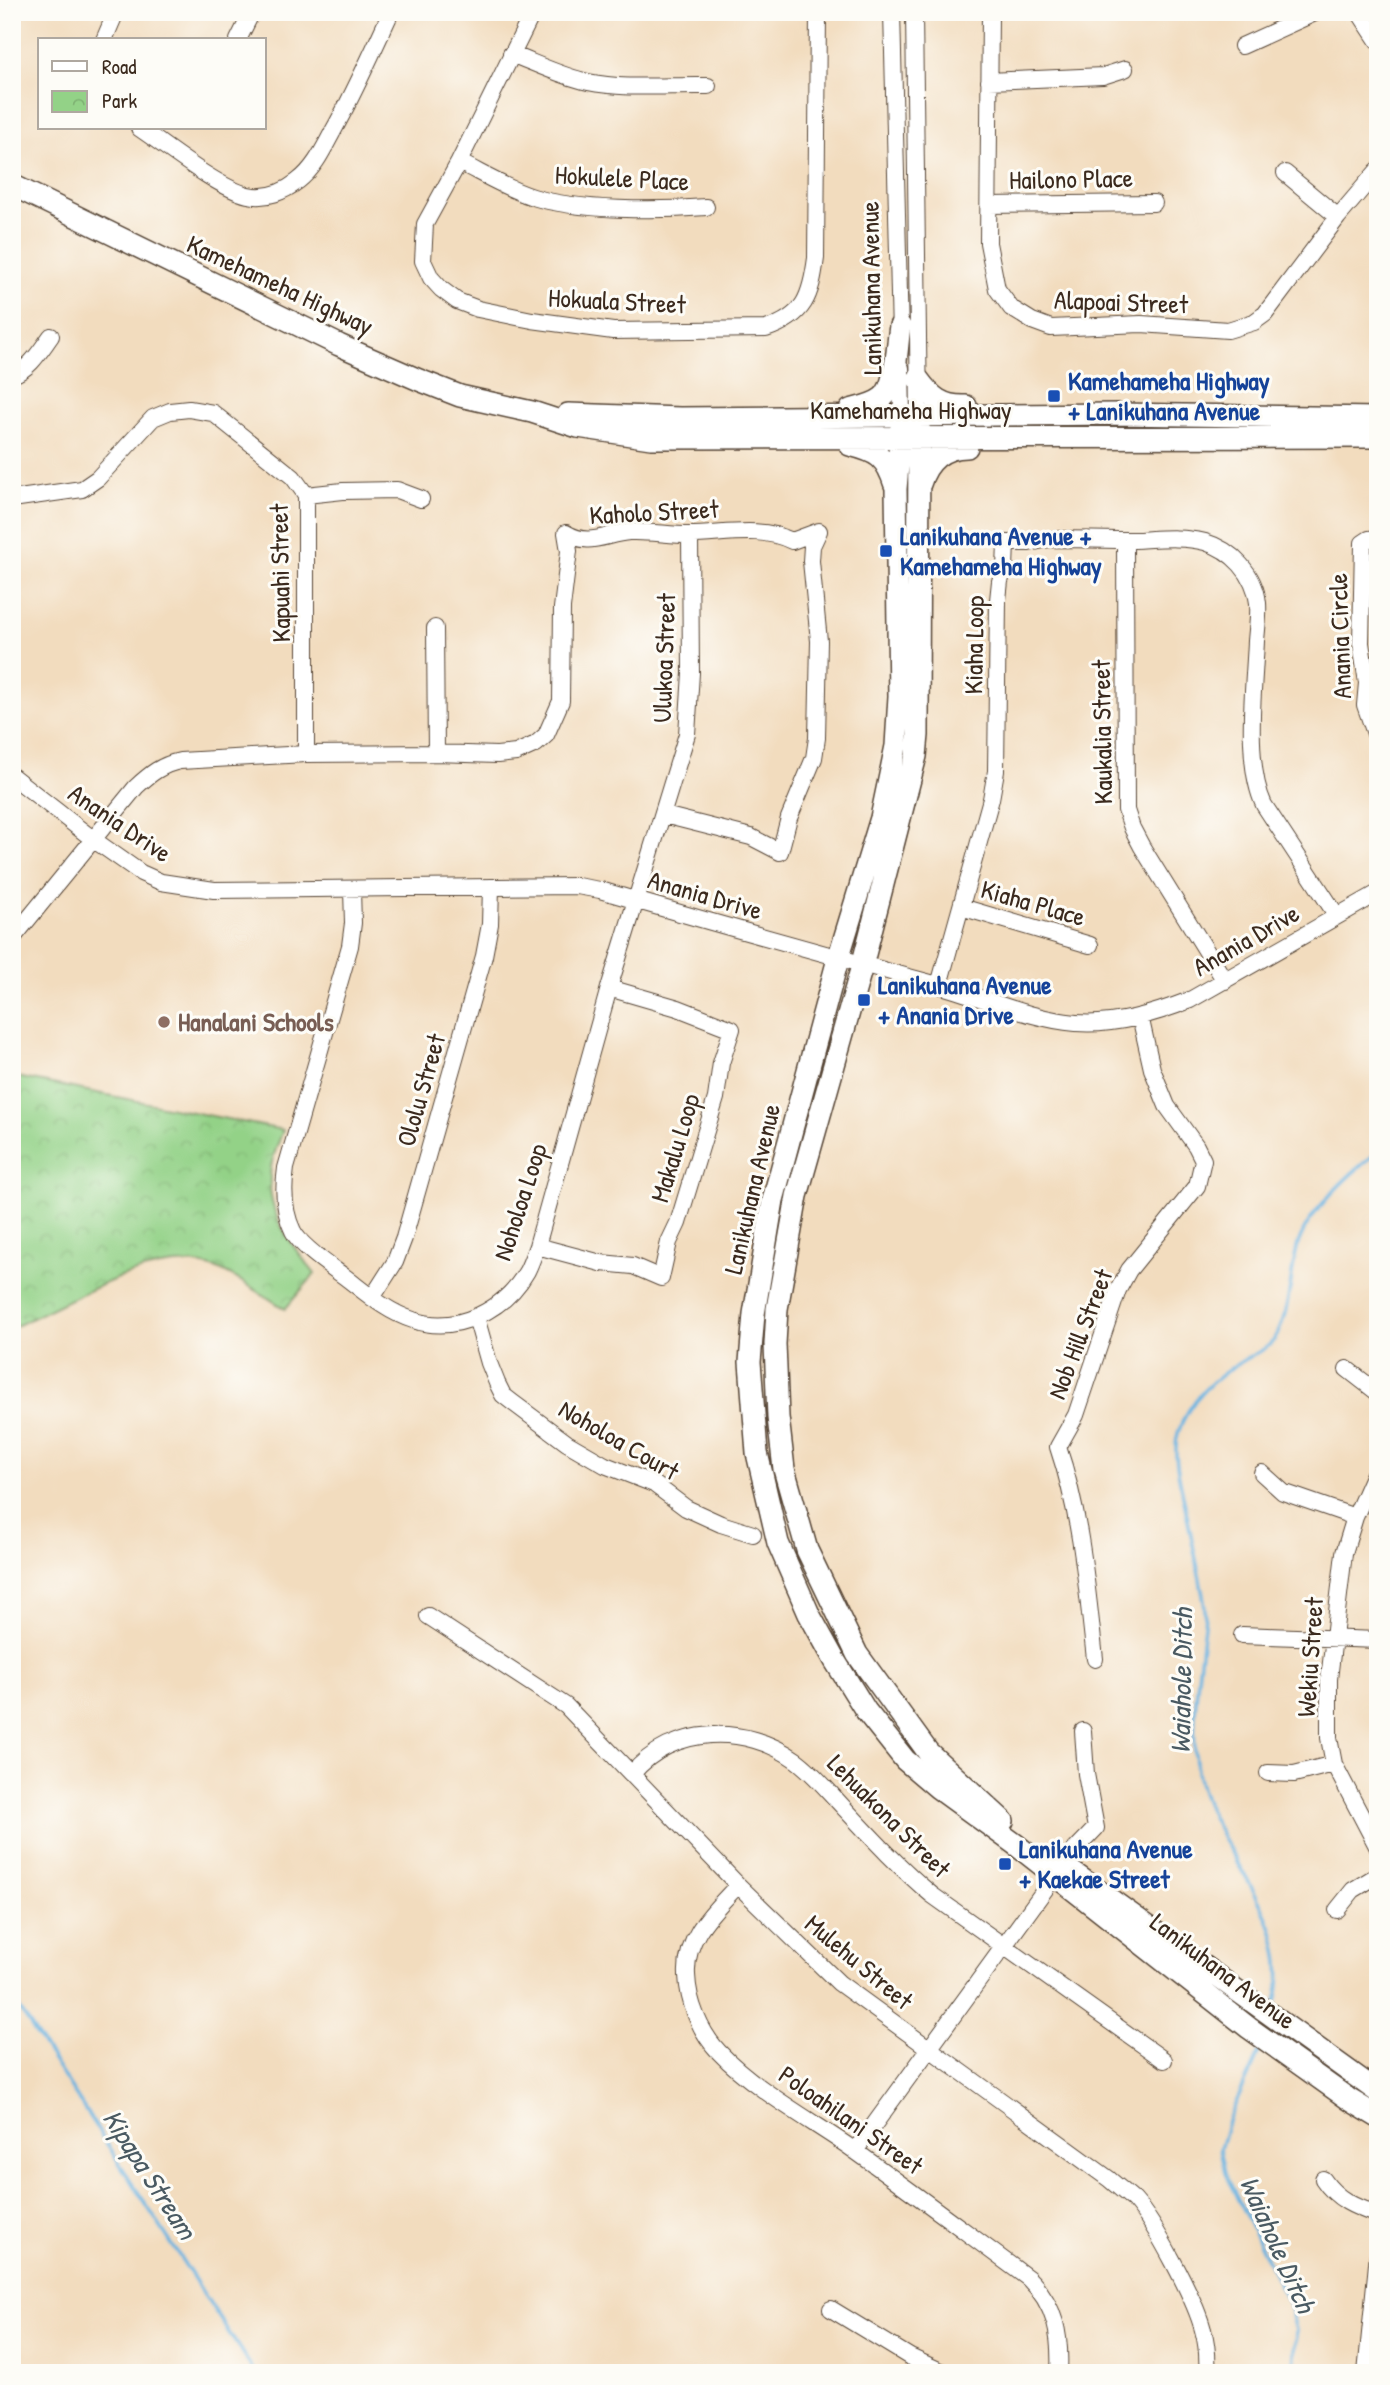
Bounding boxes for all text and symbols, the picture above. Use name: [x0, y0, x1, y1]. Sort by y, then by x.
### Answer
legend: [38, 38, 266, 130]
text: Road: [102, 52, 136, 81]
text: Park: [102, 86, 137, 115]
street label: Hokulele Place: [554, 157, 690, 198]
street label: Hailono Place: [1009, 160, 1133, 197]
street label: Lanikuhana Avenue: [851, 201, 890, 375]
street label: Kamehameha Highway: [181, 226, 379, 343]
street label: Hokuala Street: [547, 279, 688, 322]
street label: Alapoai Street: [1053, 282, 1190, 321]
place label: Kamehameha Highway + Lanikuhana Avenue: [1068, 363, 1270, 428]
marker: Kamehameha Highway + Lanikuhana Avenue: [1046, 388, 1062, 404]
street label: Kamehameha Highway: [810, 392, 1012, 427]
street label: Kaholo Street: [589, 491, 720, 532]
street label: Kapuahi Street: [261, 502, 298, 643]
place label: Lanikuhana Avenue + Kamehameha Highway: [900, 518, 1102, 584]
marker: Lanikuhana Avenue + Kamehameha Highway: [878, 543, 894, 559]
street label: Anania Circle: [1320, 573, 1359, 700]
street label: Ulukoa Street: [644, 592, 683, 723]
street label: Kiaha Loop: [955, 595, 992, 695]
street label: Kaukalia Street: [1083, 658, 1120, 805]
street label: Anania Drive: [62, 775, 179, 870]
street label: Anania Drive: [644, 862, 766, 928]
street label: Kiaha Place: [977, 871, 1089, 934]
street label: Anania Drive: [1186, 895, 1305, 984]
place label: Lanikuhana Avenue + Anania Drive: [878, 967, 1052, 1032]
marker: Lanikuhana Avenue + Anania Drive: [856, 992, 872, 1008]
place label: Hanalani Schools: [178, 1004, 334, 1039]
marker: Hanalani Schools: [156, 1014, 172, 1030]
street label: Ololu Street: [388, 1028, 454, 1150]
street label: Makalu Loop: [641, 1089, 708, 1206]
street label: Lanikuhana Avenue: [715, 1100, 788, 1277]
street label: Noholoa Loop: [484, 1139, 555, 1265]
street label: Nob Hill Street: [1039, 1263, 1121, 1404]
street label: Noholoa Court: [553, 1391, 687, 1489]
street label: Wekiu Street: [1288, 1595, 1331, 1718]
water label: Waiahole Ditch: [1161, 1606, 1201, 1754]
street label: Lehuakona Street: [820, 1746, 959, 1886]
place label: Lanikuhana Avenue + Kaekae Street: [1019, 1831, 1193, 1896]
marker: Lanikuhana Avenue + Kaekae Street: [997, 1856, 1013, 1872]
street label: Lanikuhana Avenue: [1143, 1904, 1303, 2037]
street label: Mulehu Street: [798, 1906, 922, 2018]
street label: Poloahilani Street: [772, 2057, 931, 2183]
water label: Kipapa Stream: [94, 2102, 207, 2247]
water label: Waiahole Ditch: [1231, 2170, 1326, 2320]

